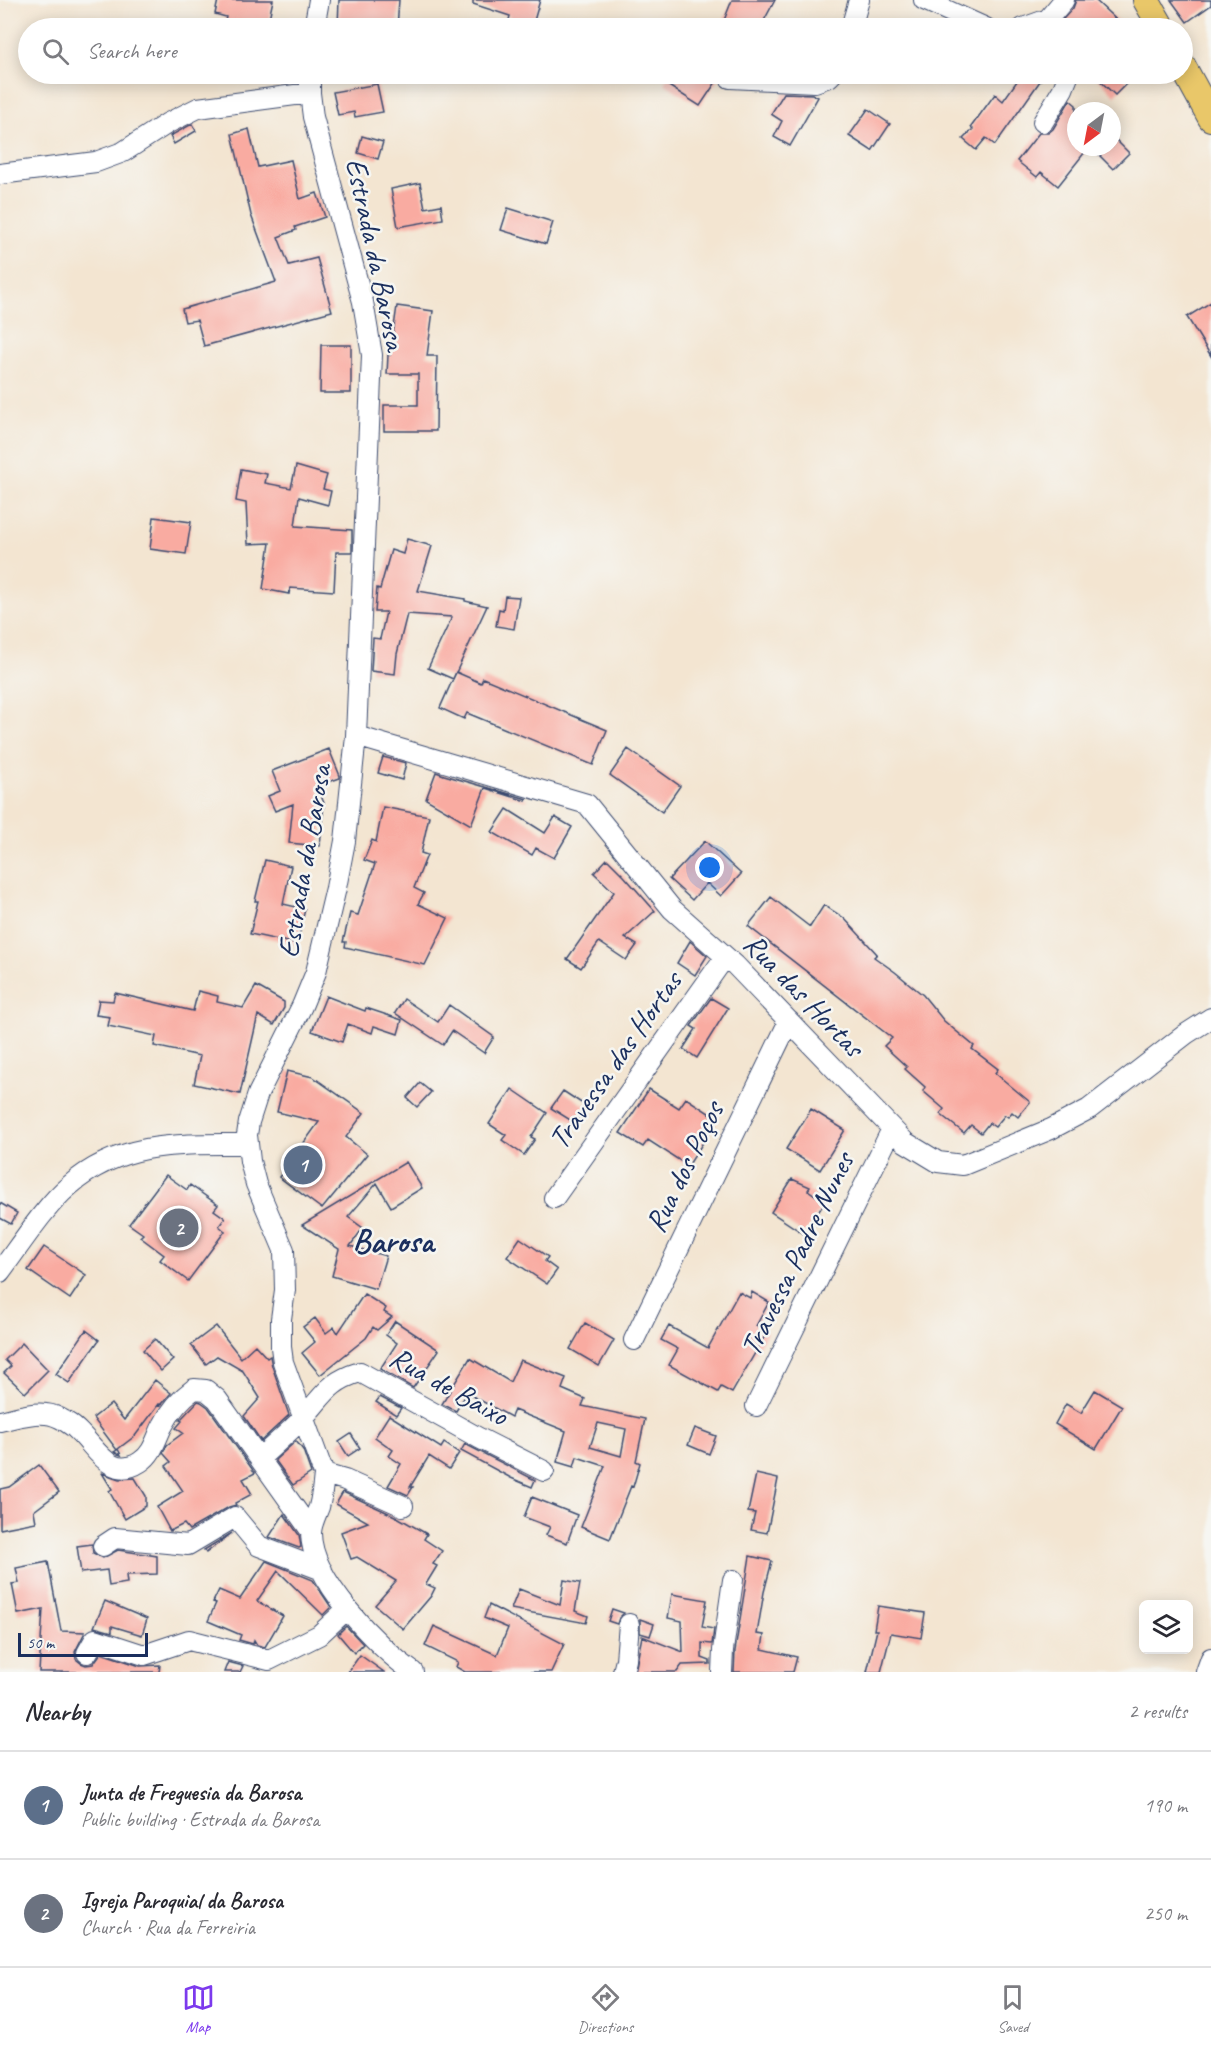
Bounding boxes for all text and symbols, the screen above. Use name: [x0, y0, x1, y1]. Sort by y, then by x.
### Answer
search box: [18, 18, 1193, 84]
icon: search: [39, 35, 72, 68]
text: Search here: [87, 37, 177, 65]
north arrow: [1067, 102, 1121, 156]
street label: Estrada da Barosa: [337, 155, 415, 356]
street label: Estrada da Barosa: [268, 759, 340, 960]
your location: [695, 853, 724, 882]
street label: Rua das Hortas: [736, 925, 874, 1067]
street label: Travessa das Hortas: [540, 962, 692, 1156]
street label: Rua dos Poços: [636, 1093, 733, 1238]
pin: 1: [284, 1142, 322, 1188]
street label: Travessa Padre Nunes: [731, 1144, 864, 1362]
pin: 2: [160, 1206, 198, 1250]
district label: Barosa: [352, 1220, 437, 1262]
street label: Rua de Baixo: [383, 1338, 516, 1435]
map controls: [1139, 1600, 1193, 1654]
button: layers: [1139, 1600, 1193, 1654]
scale bar: [18, 1630, 148, 1658]
text: 50 m: [27, 1633, 54, 1653]
text: Nearby: [24, 1695, 89, 1728]
text: 2 results: [1128, 1699, 1187, 1724]
text: Junta de Freguesia da Barosa: [81, 1779, 302, 1807]
text: 1: [39, 1793, 48, 1818]
text: 190 m: [1144, 1793, 1187, 1818]
text: Public building · Estrada da Barosa: [81, 1807, 319, 1832]
text: Igreja Paroquial da Barosa: [81, 1887, 283, 1915]
text: 2: [39, 1901, 48, 1926]
text: 250 m: [1144, 1901, 1187, 1926]
text: Church · Rua da Ferreiria: [81, 1915, 255, 1940]
tab: Map: [182, 1981, 215, 2037]
tab: Directions: [578, 1981, 633, 2037]
tab: Saved: [996, 1981, 1029, 2037]

